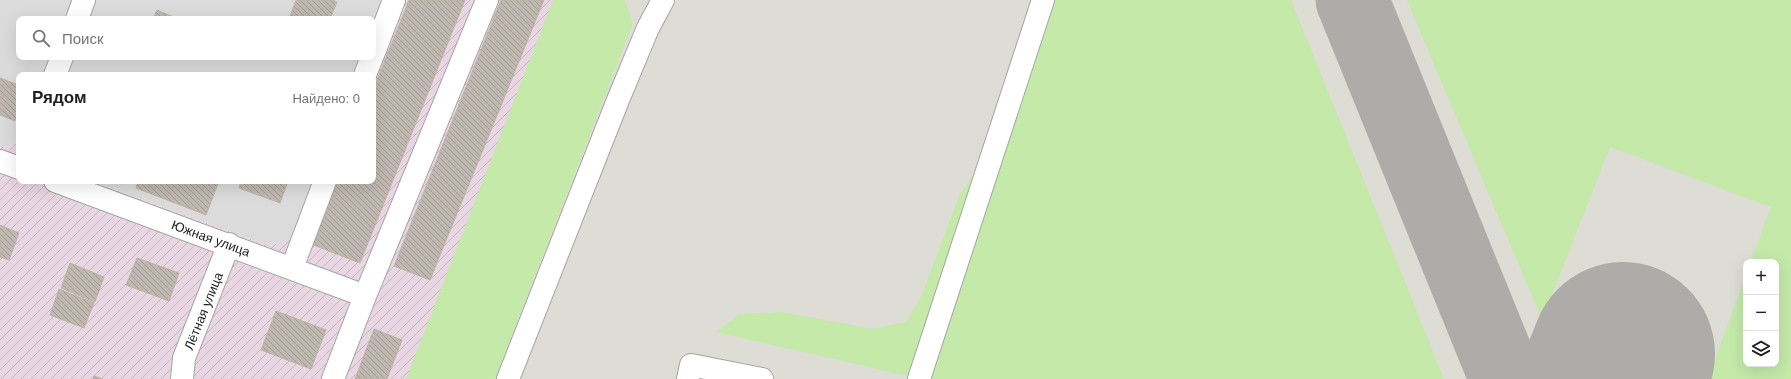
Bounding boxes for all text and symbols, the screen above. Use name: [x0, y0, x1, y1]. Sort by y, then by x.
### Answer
search box: [16, 16, 376, 60]
icon: search: [30, 27, 52, 49]
text: Поиск: [62, 30, 104, 47]
text: Рядом: [32, 88, 87, 107]
text: Найдено: 0: [292, 91, 360, 106]
street label: Южная улица: [169, 217, 253, 260]
map controls: [1743, 259, 1779, 367]
button: +: [1743, 259, 1779, 295]
street label: Лётная улица: [181, 269, 226, 352]
button: −: [1743, 295, 1779, 331]
button: layers: [1743, 331, 1779, 367]

